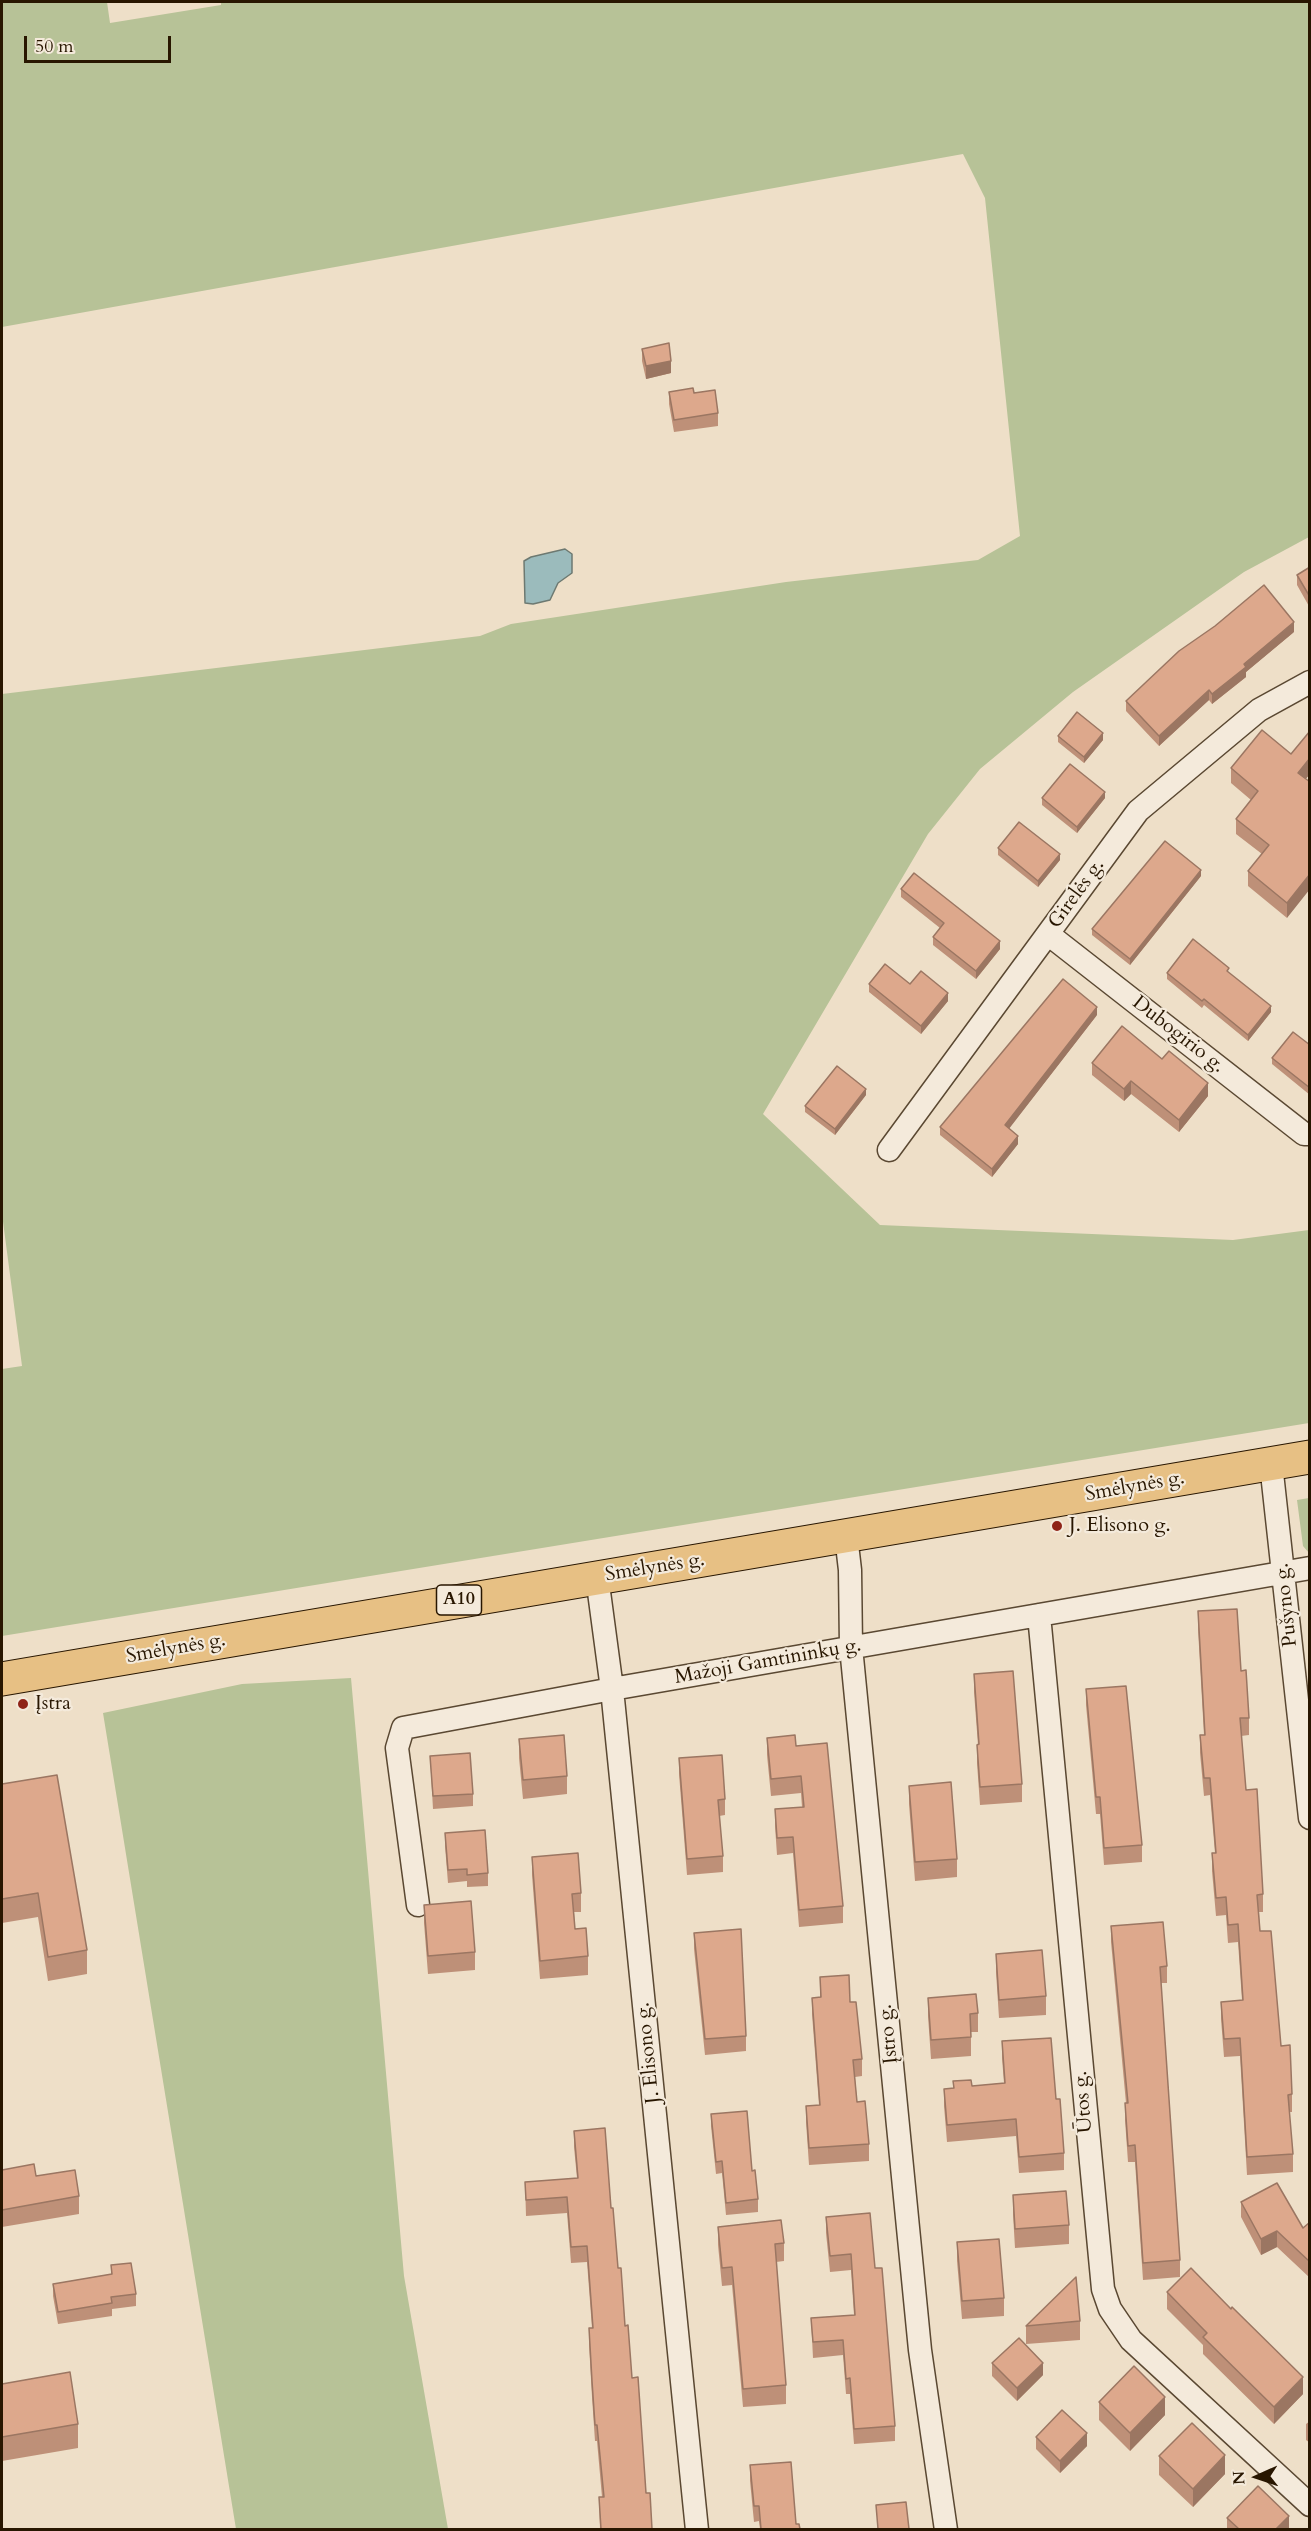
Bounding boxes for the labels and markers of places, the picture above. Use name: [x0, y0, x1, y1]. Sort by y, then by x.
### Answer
place label: J. Elisono g.: [1069, 1514, 1171, 1538]
marker: J. Elisono g.: [1050, 1519, 1064, 1533]
place label: Įstra: [35, 1692, 71, 1716]
marker: Įstra: [16, 1697, 30, 1711]

